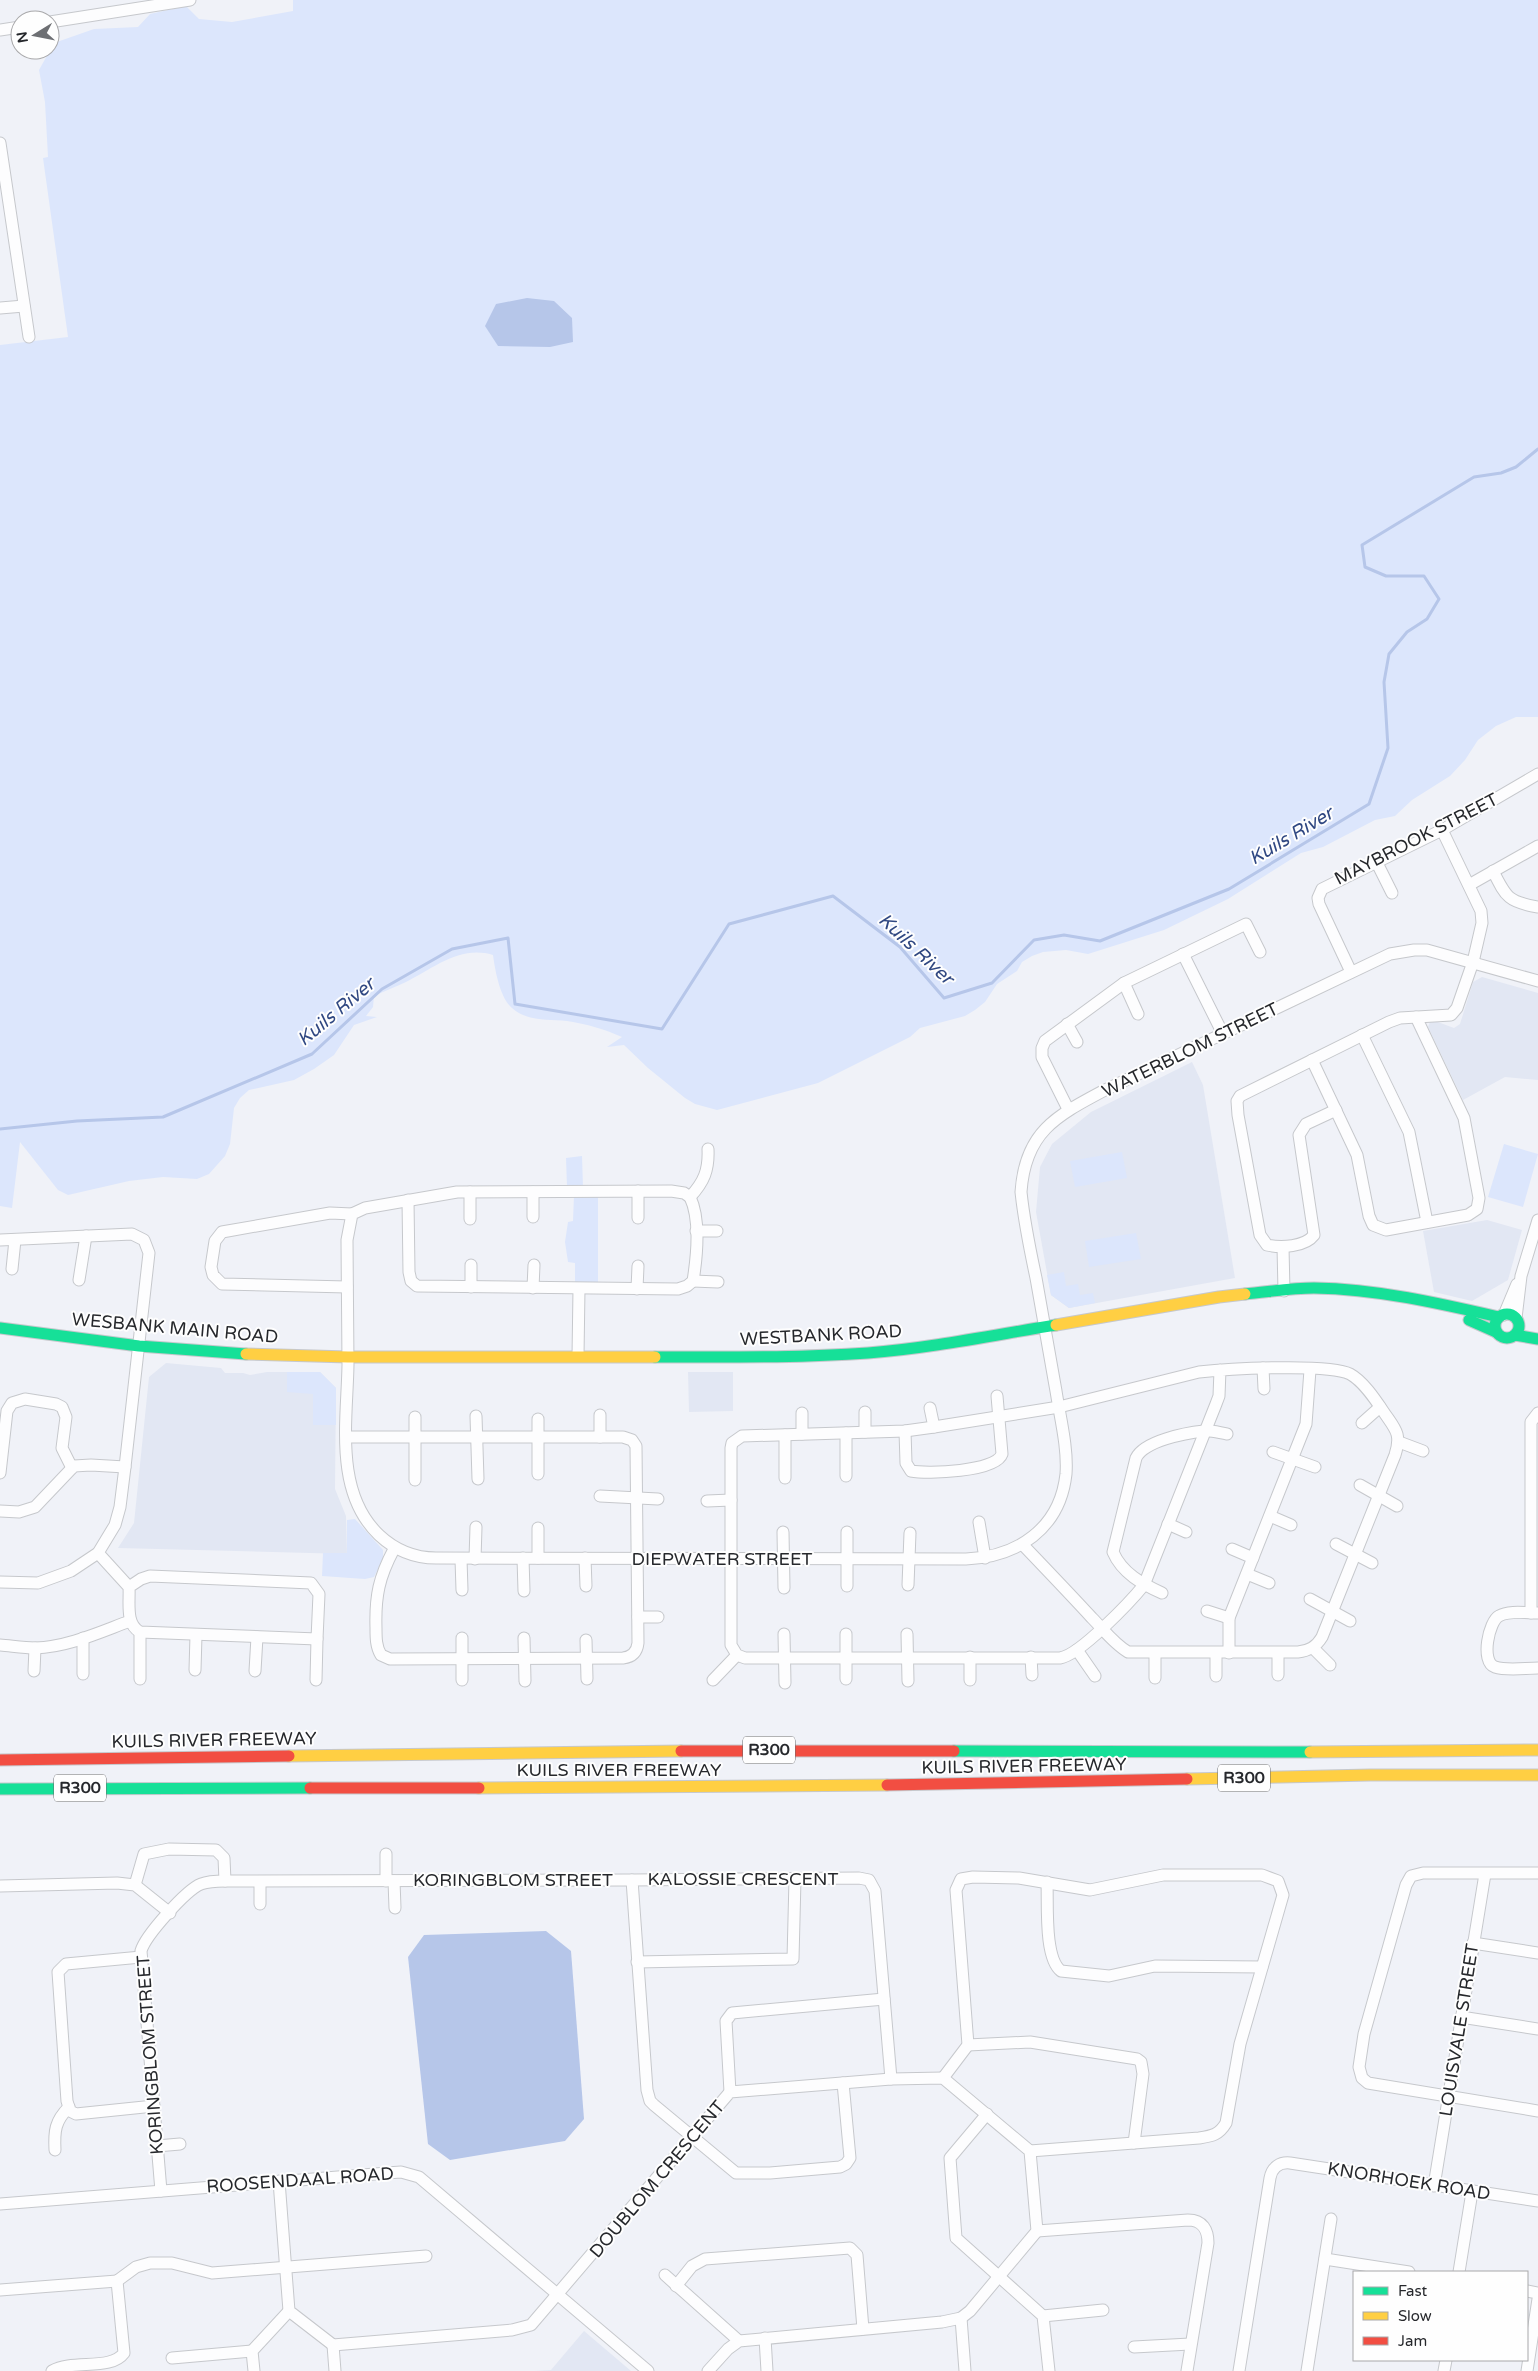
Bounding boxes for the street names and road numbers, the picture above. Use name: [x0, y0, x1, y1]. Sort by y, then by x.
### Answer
street label: MAYBROOK STREET: [1331, 788, 1501, 890]
street label: WATERBLOM STREET: [1098, 998, 1282, 1102]
street label: WESBANK MAIN ROAD: [71, 1308, 279, 1348]
street label: WESTBANK ROAD: [739, 1320, 903, 1350]
street label: DIEPWATER STREET: [632, 1548, 812, 1570]
street label: KUILS RIVER FREEWAY: [111, 1727, 317, 1753]
road number: R300: [743, 1736, 795, 1764]
street label: KUILS RIVER FREEWAY: [921, 1753, 1127, 1779]
street label: KUILS RIVER FREEWAY: [516, 1759, 722, 1781]
road number: R300: [1218, 1765, 1270, 1792]
road number: R300: [54, 1775, 106, 1802]
street label: KALOSSIE CRESCENT: [648, 1868, 838, 1890]
street label: KORINGBLOM STREET: [413, 1869, 613, 1891]
street label: LOUISVALE STREET: [1434, 1942, 1484, 2118]
street label: KORINGBLOM STREET: [132, 1955, 168, 2155]
street label: DOUBLOM CRESCENT: [585, 2096, 729, 2262]
street label: KNORHOEK ROAD: [1326, 2157, 1492, 2205]
street label: ROOSENDAAL ROAD: [205, 2162, 395, 2198]

